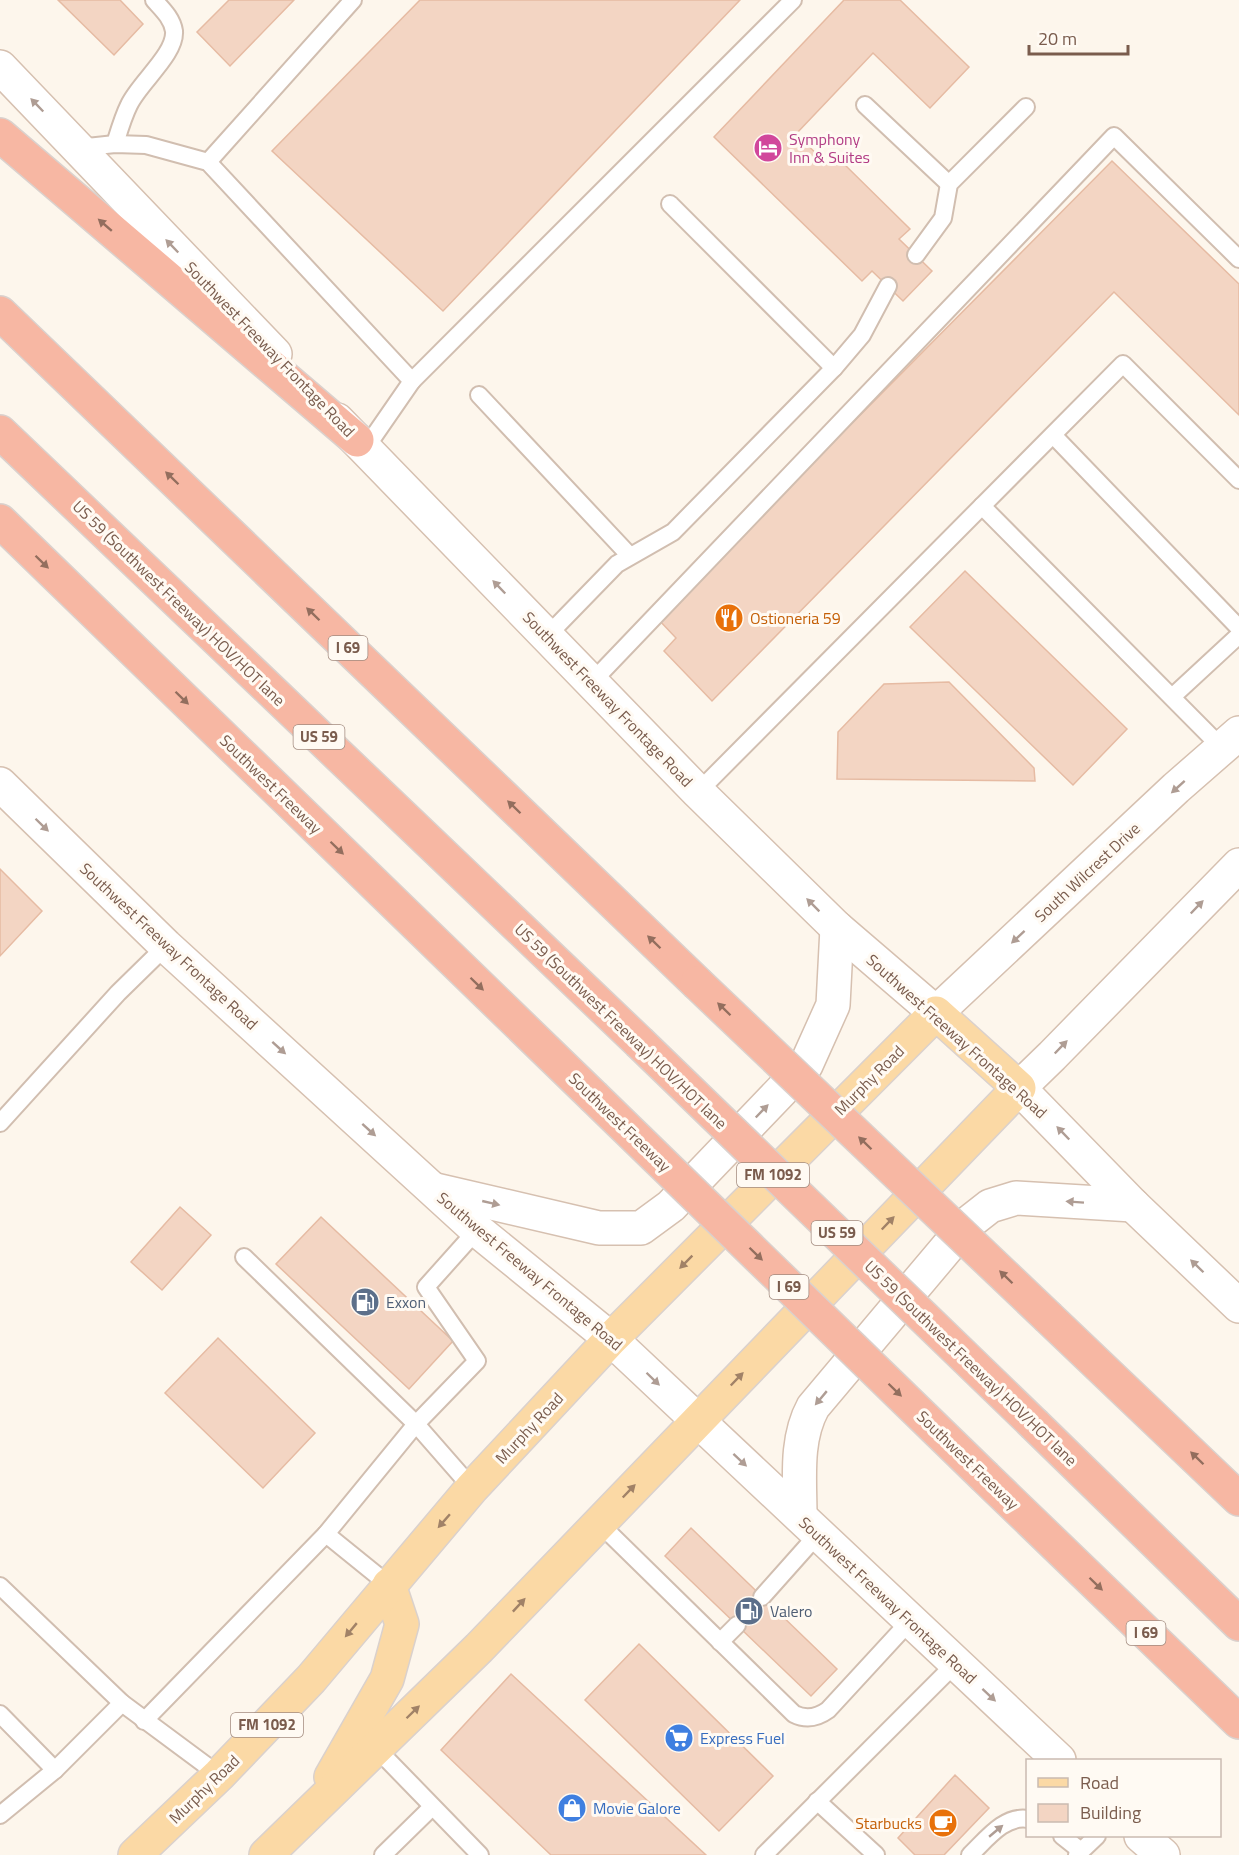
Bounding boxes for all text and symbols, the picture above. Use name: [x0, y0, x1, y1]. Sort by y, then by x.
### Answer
scale bar: [1029, 18, 1128, 56]
text: 20 m: [1038, 25, 1077, 52]
one-way arrow: [30, 98, 44, 112]
place label: Symphony Inn & Suites: [789, 127, 870, 169]
hotel icon: Symphony Inn & Suites: [752, 132, 784, 164]
one-way arrow: [97, 218, 113, 231]
one-way arrow: [165, 239, 179, 253]
street label: Southwest Freeway Frontage Road: [179, 256, 361, 442]
one-way arrow: [165, 472, 179, 486]
street label: US 59 (Southwest Freeway) HOV/HOT lane: [67, 495, 291, 711]
one-way arrow: [34, 555, 49, 568]
one-way arrow: [493, 581, 507, 595]
restaurant icon: Ostioneria 59: [713, 602, 745, 634]
street label: Southwest Freeway Frontage Road: [517, 606, 699, 792]
place label: Ostioneria 59: [750, 606, 841, 630]
one-way arrow: [306, 607, 320, 621]
road number: I 69: [328, 636, 368, 660]
one-way arrow: [175, 690, 189, 704]
road number: US 59: [294, 725, 344, 749]
street label: Southwest Freeway: [215, 729, 328, 839]
one-way arrow: [1171, 780, 1186, 794]
one-way arrow: [506, 800, 521, 814]
street label: South Wilcrest Drive: [1029, 817, 1145, 927]
one-way arrow: [34, 818, 49, 832]
one-way arrow: [330, 841, 345, 855]
street label: Southwest Freeway Frontage Road: [75, 857, 263, 1035]
one-way arrow: [807, 899, 821, 913]
one-way arrow: [1189, 901, 1203, 915]
street label: US 59 (Southwest Freeway) HOV/HOT lane: [511, 919, 731, 1133]
one-way arrow: [1012, 929, 1026, 943]
one-way arrow: [647, 935, 662, 949]
street label: Southwest Freeway Frontage Road: [861, 948, 1053, 1124]
one-way arrow: [470, 976, 484, 990]
one-way arrow: [717, 1002, 731, 1016]
street label: Murphy Road: [829, 1040, 909, 1120]
one-way arrow: [1054, 1040, 1068, 1055]
one-way arrow: [271, 1041, 286, 1055]
street label: Southwest Freeway: [565, 1069, 675, 1175]
one-way arrow: [755, 1104, 769, 1119]
one-way arrow: [361, 1123, 376, 1136]
one-way arrow: [1056, 1126, 1070, 1141]
one-way arrow: [858, 1136, 873, 1150]
road number: FM 1092: [737, 1163, 809, 1187]
street label: Southwest Freeway Frontage Road: [432, 1186, 628, 1356]
one-way arrow: [1065, 1197, 1084, 1206]
one-way arrow: [482, 1199, 501, 1208]
one-way arrow: [880, 1217, 894, 1231]
road number: US 59: [812, 1221, 862, 1245]
one-way arrow: [748, 1247, 763, 1261]
one-way arrow: [680, 1254, 694, 1268]
street label: US 59 (Southwest Freeway) HOV/HOT lane: [861, 1256, 1081, 1470]
one-way arrow: [1189, 1259, 1204, 1273]
one-way arrow: [1000, 1271, 1014, 1285]
road number: I 69: [770, 1275, 808, 1299]
fuel station icon: Exxon: [349, 1286, 381, 1318]
place label: Exxon: [386, 1290, 426, 1314]
one-way arrow: [646, 1372, 661, 1386]
one-way arrow: [730, 1372, 744, 1386]
one-way arrow: [888, 1382, 902, 1396]
street label: Murphy Road: [489, 1387, 569, 1469]
one-way arrow: [815, 1390, 828, 1406]
street label: Southwest Freeway: [913, 1407, 1023, 1513]
one-way arrow: [1189, 1451, 1204, 1465]
one-way arrow: [732, 1453, 746, 1467]
one-way arrow: [621, 1485, 635, 1499]
street label: Southwest Freeway Frontage Road: [794, 1511, 982, 1689]
one-way arrow: [438, 1513, 451, 1528]
one-way arrow: [1088, 1576, 1102, 1590]
fuel station icon: Valero: [733, 1595, 765, 1627]
one-way arrow: [512, 1598, 526, 1613]
place label: Valero: [770, 1599, 813, 1623]
road number: I 69: [1126, 1621, 1166, 1645]
one-way arrow: [345, 1622, 358, 1638]
one-way arrow: [981, 1688, 996, 1702]
one-way arrow: [406, 1705, 421, 1719]
road number: FM 1092: [231, 1713, 303, 1737]
supermarket icon: Express Fuel: [663, 1722, 695, 1754]
place label: Express Fuel: [700, 1726, 785, 1750]
street label: Murphy Road: [163, 1749, 245, 1829]
legend: [1026, 1759, 1221, 1837]
text: Road: [1080, 1769, 1119, 1796]
shop icon: Movie Galore: [556, 1792, 588, 1824]
place label: Movie Galore: [593, 1796, 681, 1820]
text: Building: [1080, 1799, 1141, 1826]
cafe icon: Starbucks: [927, 1807, 959, 1839]
place label: Starbucks: [855, 1811, 922, 1835]
one-way arrow: [988, 1825, 1003, 1838]

